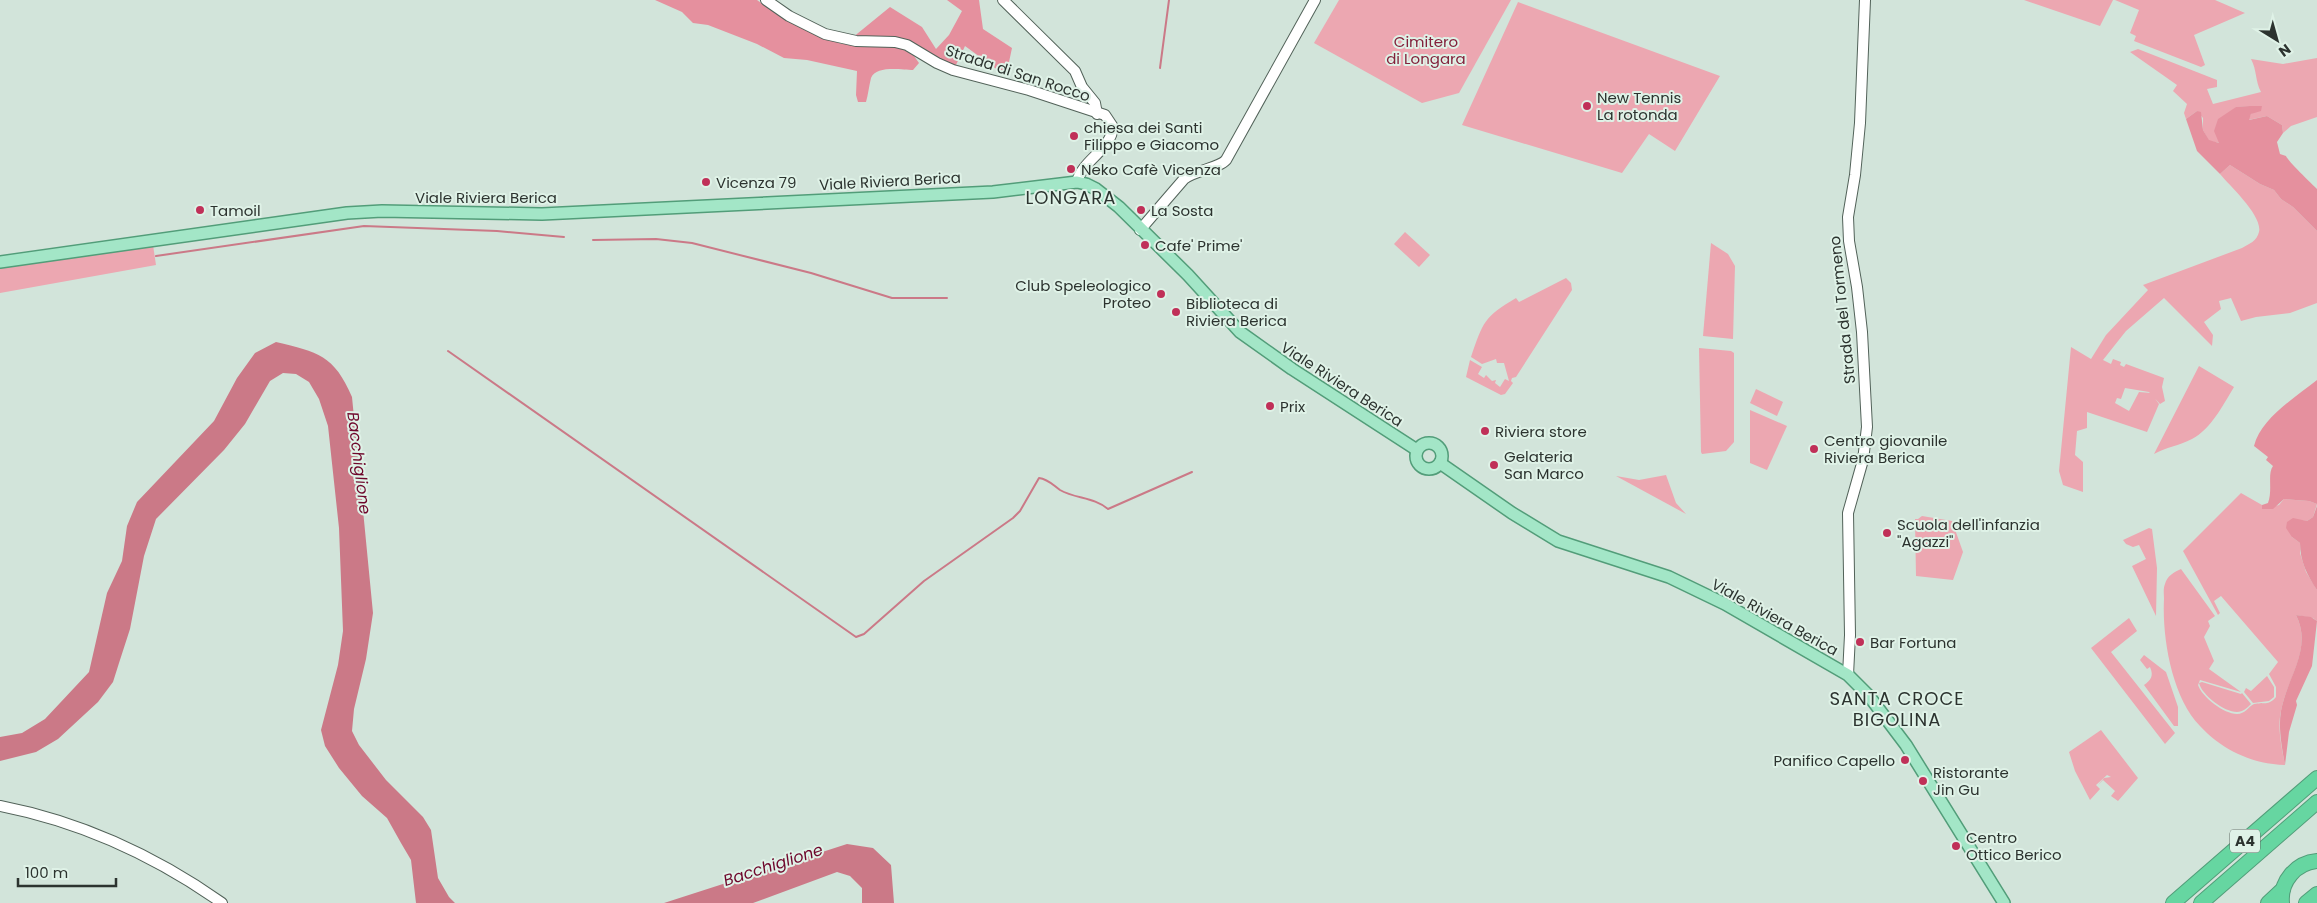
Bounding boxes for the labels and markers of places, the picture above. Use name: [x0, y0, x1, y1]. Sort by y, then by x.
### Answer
place label: New Tennis La rotonda: [1597, 87, 1681, 125]
marker: New Tennis La rotonda: [1581, 100, 1593, 112]
place label: chiesa dei Santi Filippo e Giacomo: [1084, 117, 1219, 155]
marker: chiesa dei Santi Filippo e Giacomo: [1068, 130, 1080, 142]
place label: Neko Cafè Vicenza: [1081, 159, 1221, 180]
marker: Neko Cafè Vicenza: [1065, 163, 1077, 175]
place label: Vicenza 79: [716, 172, 796, 193]
marker: Vicenza 79: [700, 176, 712, 188]
place label: Tamoil: [210, 200, 261, 221]
place label: La Sosta: [1151, 200, 1213, 221]
marker: Tamoil: [194, 204, 206, 216]
marker: La Sosta: [1135, 204, 1147, 216]
place label: Cafe' Prime': [1155, 235, 1242, 256]
marker: Cafe' Prime': [1139, 239, 1151, 251]
place label: Club Speleologico Proteo: [1015, 275, 1151, 313]
marker: Club Speleologico Proteo: [1155, 288, 1167, 300]
place label: Biblioteca di Riviera Berica: [1186, 293, 1287, 331]
marker: Biblioteca di Riviera Berica: [1170, 306, 1182, 318]
place label: Prix: [1280, 396, 1305, 417]
marker: Prix: [1264, 400, 1276, 412]
place label: Riviera store: [1495, 421, 1587, 442]
marker: Riviera store: [1479, 425, 1491, 437]
place label: Centro giovanile Riviera Berica: [1824, 430, 1947, 468]
marker: Centro giovanile Riviera Berica: [1808, 443, 1820, 455]
place label: Gelateria San Marco: [1504, 446, 1584, 484]
marker: Gelateria San Marco: [1488, 459, 1500, 471]
place label: Scuola dell'infanzia "Agazzi": [1897, 514, 2040, 552]
marker: Scuola dell'infanzia "Agazzi": [1881, 527, 1893, 539]
place label: Bar Fortuna: [1870, 632, 1957, 653]
marker: Bar Fortuna: [1854, 636, 1866, 648]
place label: Panifico Capello: [1773, 750, 1895, 771]
marker: Panifico Capello: [1899, 754, 1911, 766]
place label: Ristorante Jin Gu: [1933, 762, 2009, 800]
marker: Ristorante Jin Gu: [1917, 775, 1929, 787]
place label: Centro Ottico Berico: [1966, 827, 2062, 865]
marker: Centro Ottico Berico: [1950, 840, 1962, 852]

